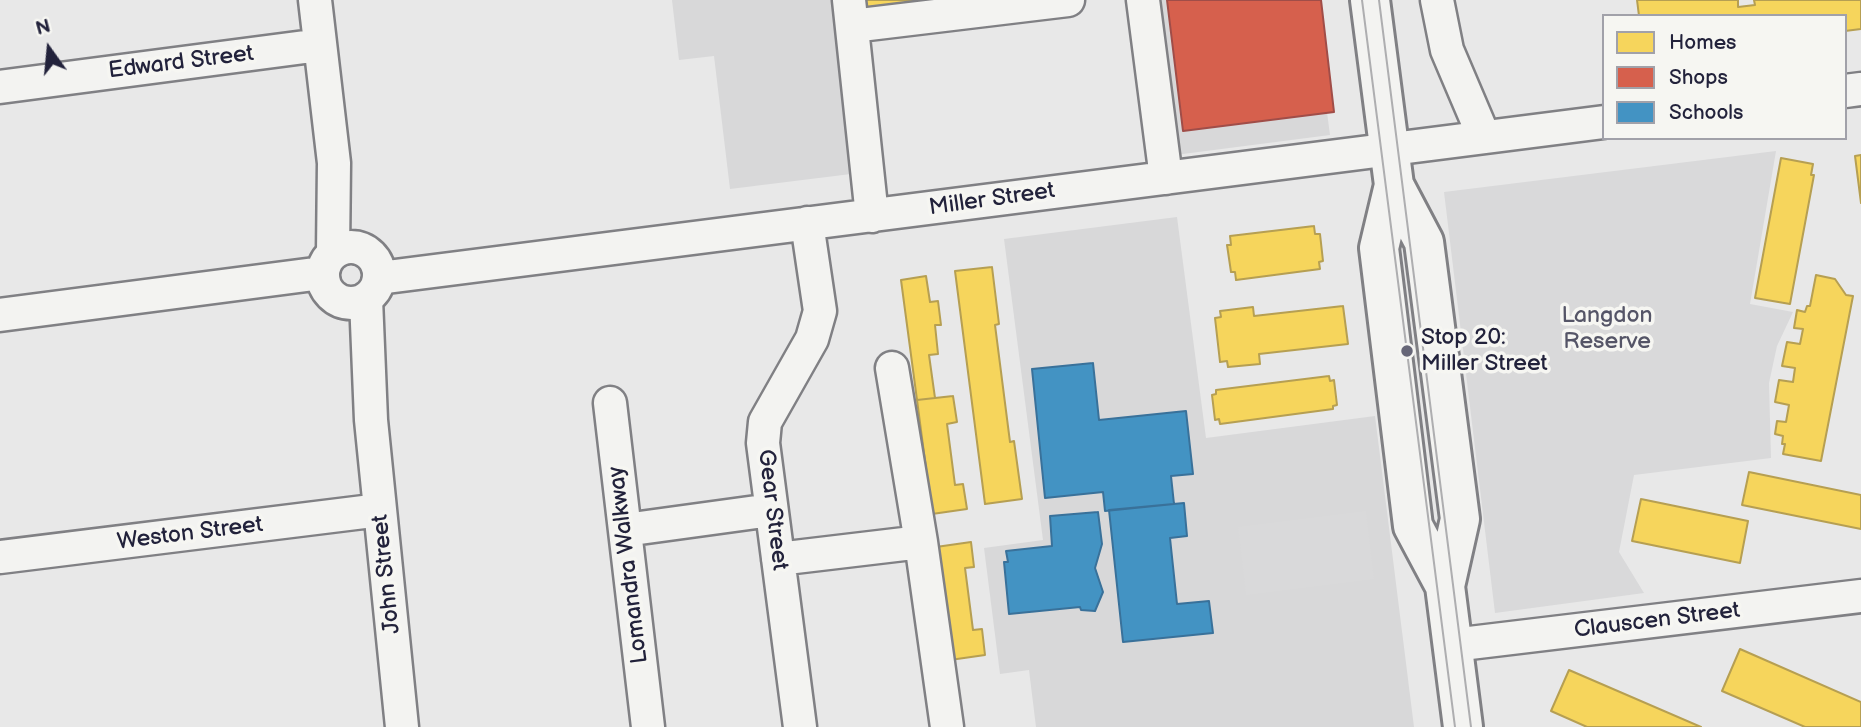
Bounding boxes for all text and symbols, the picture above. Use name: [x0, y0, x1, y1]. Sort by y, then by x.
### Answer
north arrow: [14, 14, 84, 84]
legend: [1602, 14, 1847, 140]
text: N: [34, 15, 53, 41]
text: Homes: [1669, 30, 1737, 55]
street label: Edward Street: [107, 40, 255, 86]
text: Shops: [1669, 65, 1728, 90]
text: Schools: [1669, 100, 1743, 125]
street label: Miller Street: [927, 178, 1057, 222]
park label: Langdon Reserve: [1561, 302, 1653, 356]
place label: Stop 20: Miller Street: [1421, 324, 1548, 378]
marker: Stop 20: Miller Street: [1399, 343, 1415, 359]
street label: Gear Street: [751, 448, 793, 572]
street label: Lomandra Walkway: [603, 465, 655, 665]
street label: Weston Street: [116, 511, 264, 557]
street label: John Street: [367, 513, 407, 635]
street label: Clauscen Street: [1573, 597, 1741, 645]

